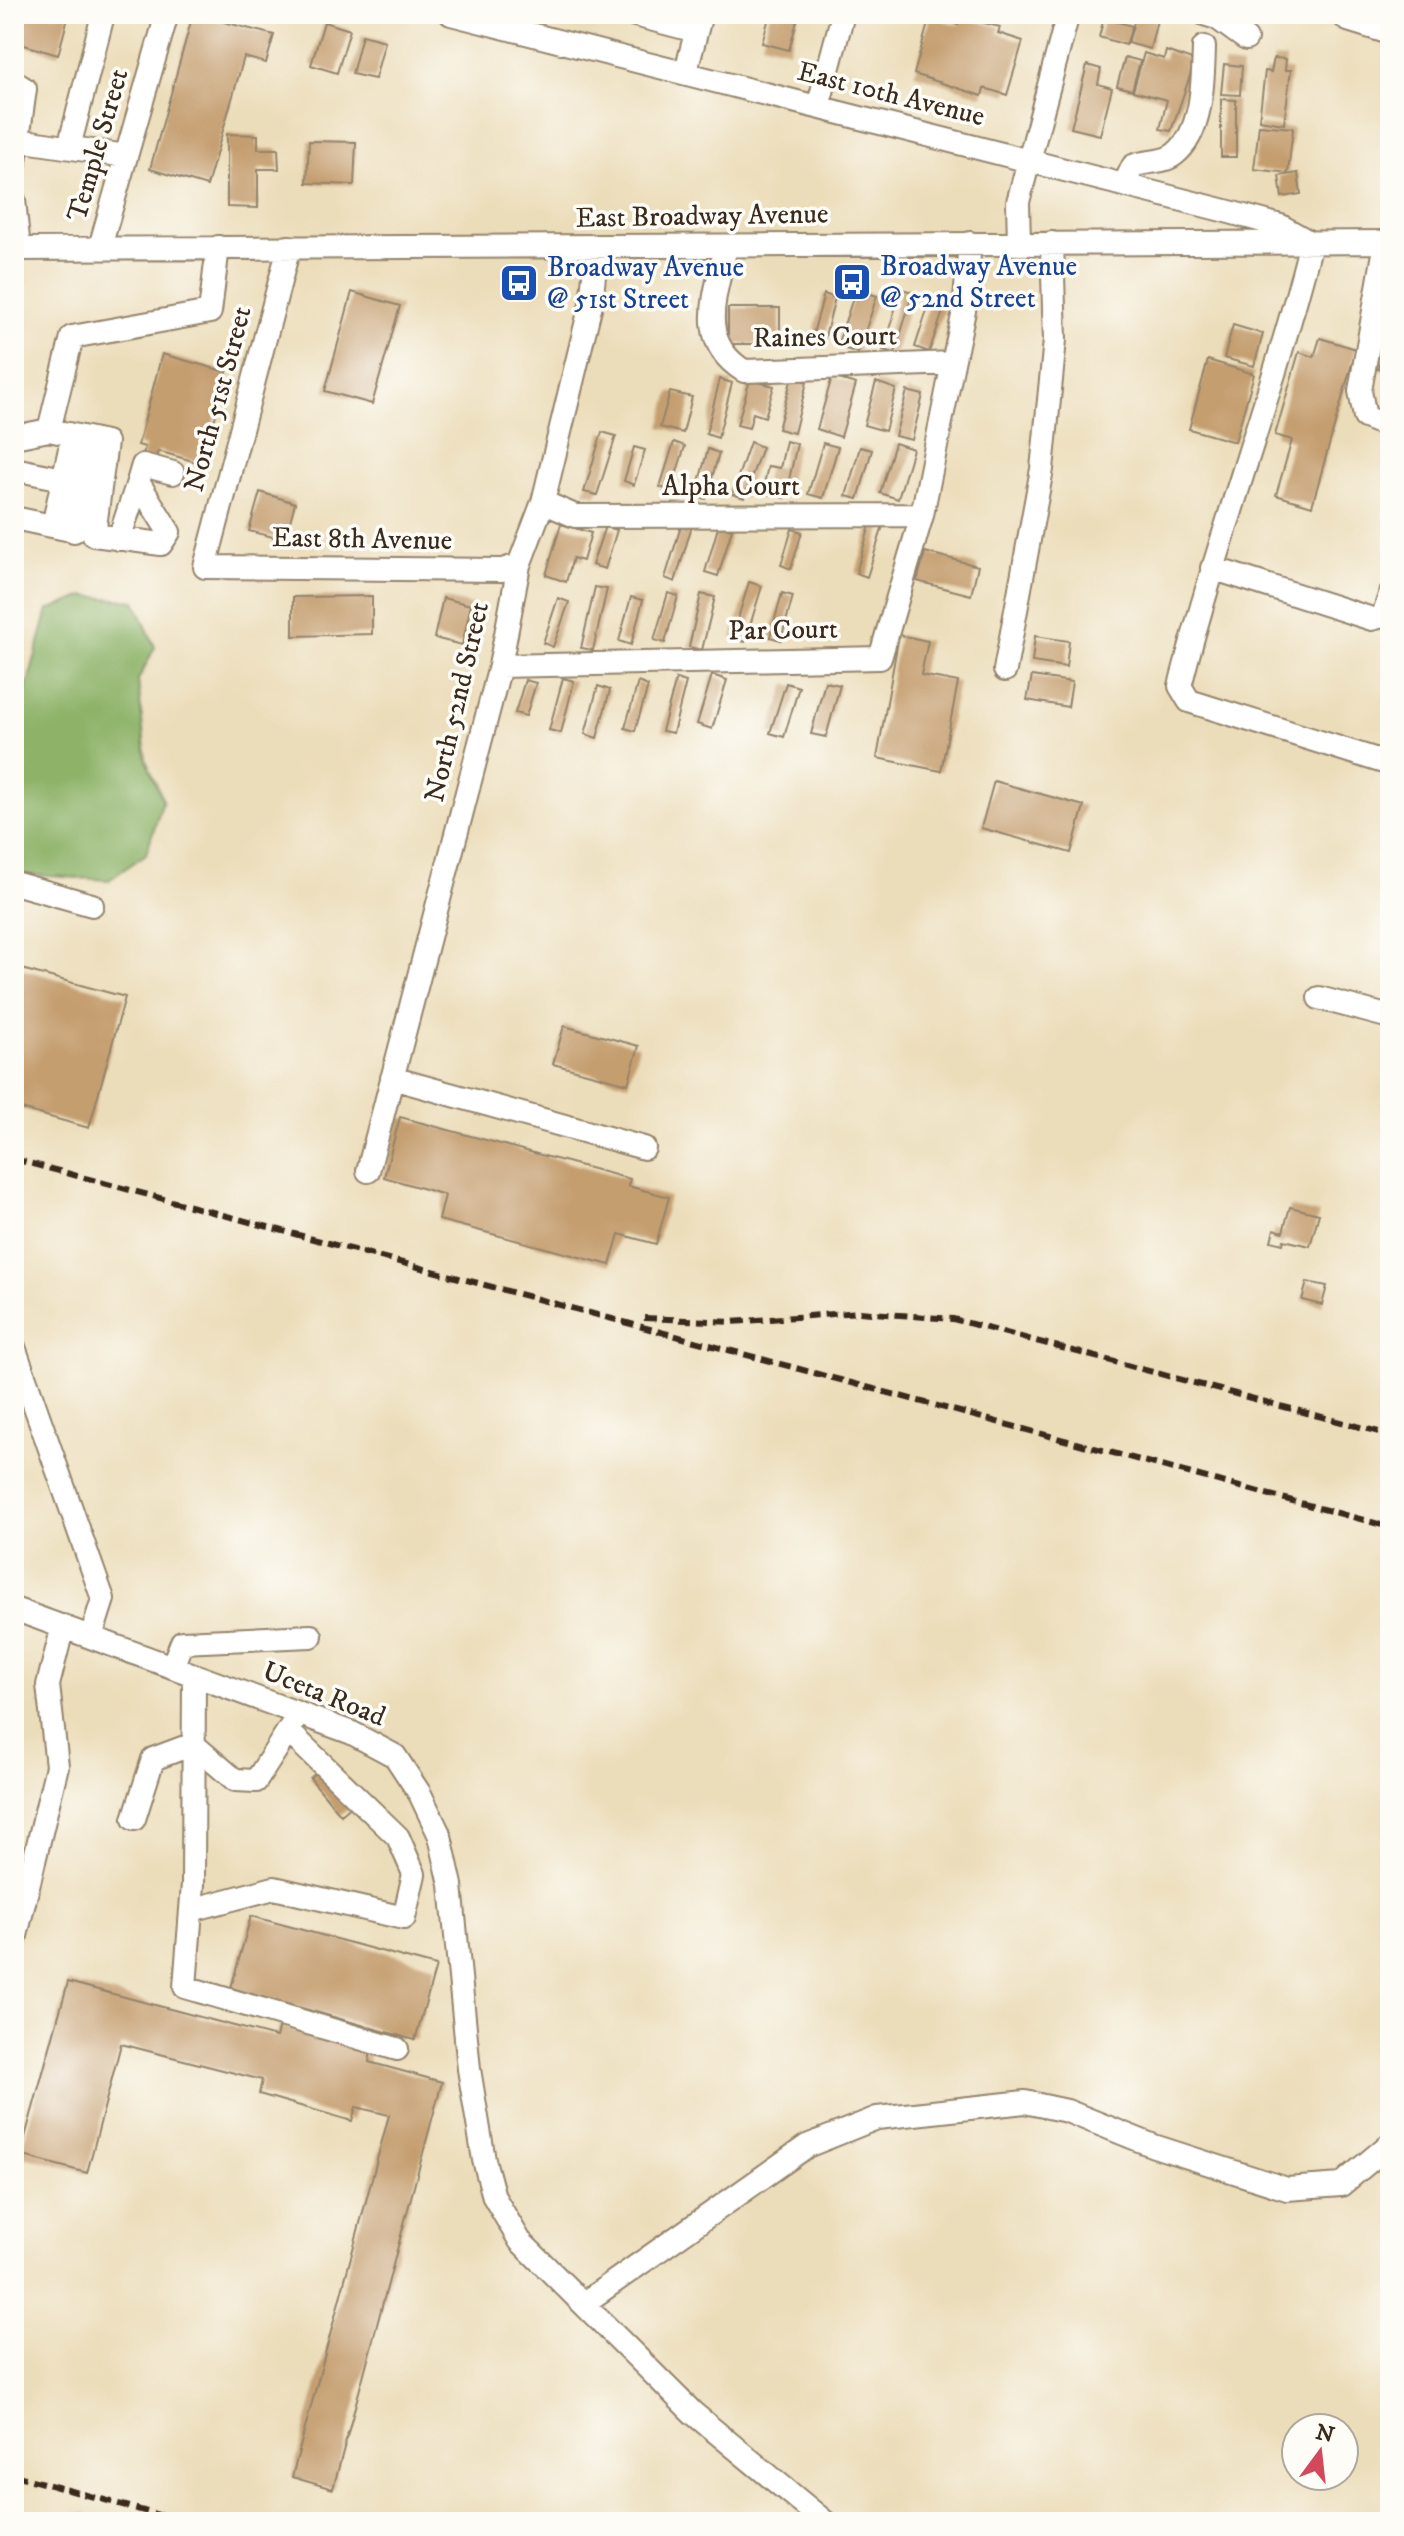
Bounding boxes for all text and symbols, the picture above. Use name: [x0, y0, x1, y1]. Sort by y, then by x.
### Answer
street label: East 10th Avenue: [794, 54, 988, 134]
street label: Temple Street: [60, 65, 136, 225]
street label: East Broadway Avenue: [575, 196, 829, 236]
place label: Broadway Avenue @ 52nd Street: [880, 249, 1077, 316]
place label: Broadway Avenue @ 51st Street: [547, 250, 744, 317]
bus stop icon: Broadway Avenue @ 52nd Street: [831, 261, 873, 303]
bus stop icon: Broadway Avenue @ 51st Street: [498, 262, 540, 304]
street label: North 51st Street: [176, 302, 260, 496]
street label: Raines Court: [753, 318, 897, 356]
street label: Alpha Court: [662, 469, 800, 504]
street label: East 8th Avenue: [271, 520, 453, 558]
street label: North 52nd Street: [417, 598, 497, 806]
street label: Par Court: [728, 612, 838, 648]
street label: Uceta Road: [257, 1654, 391, 1734]
north arrow: [1280, 2412, 1360, 2492]
text: N: [1313, 2419, 1337, 2450]

